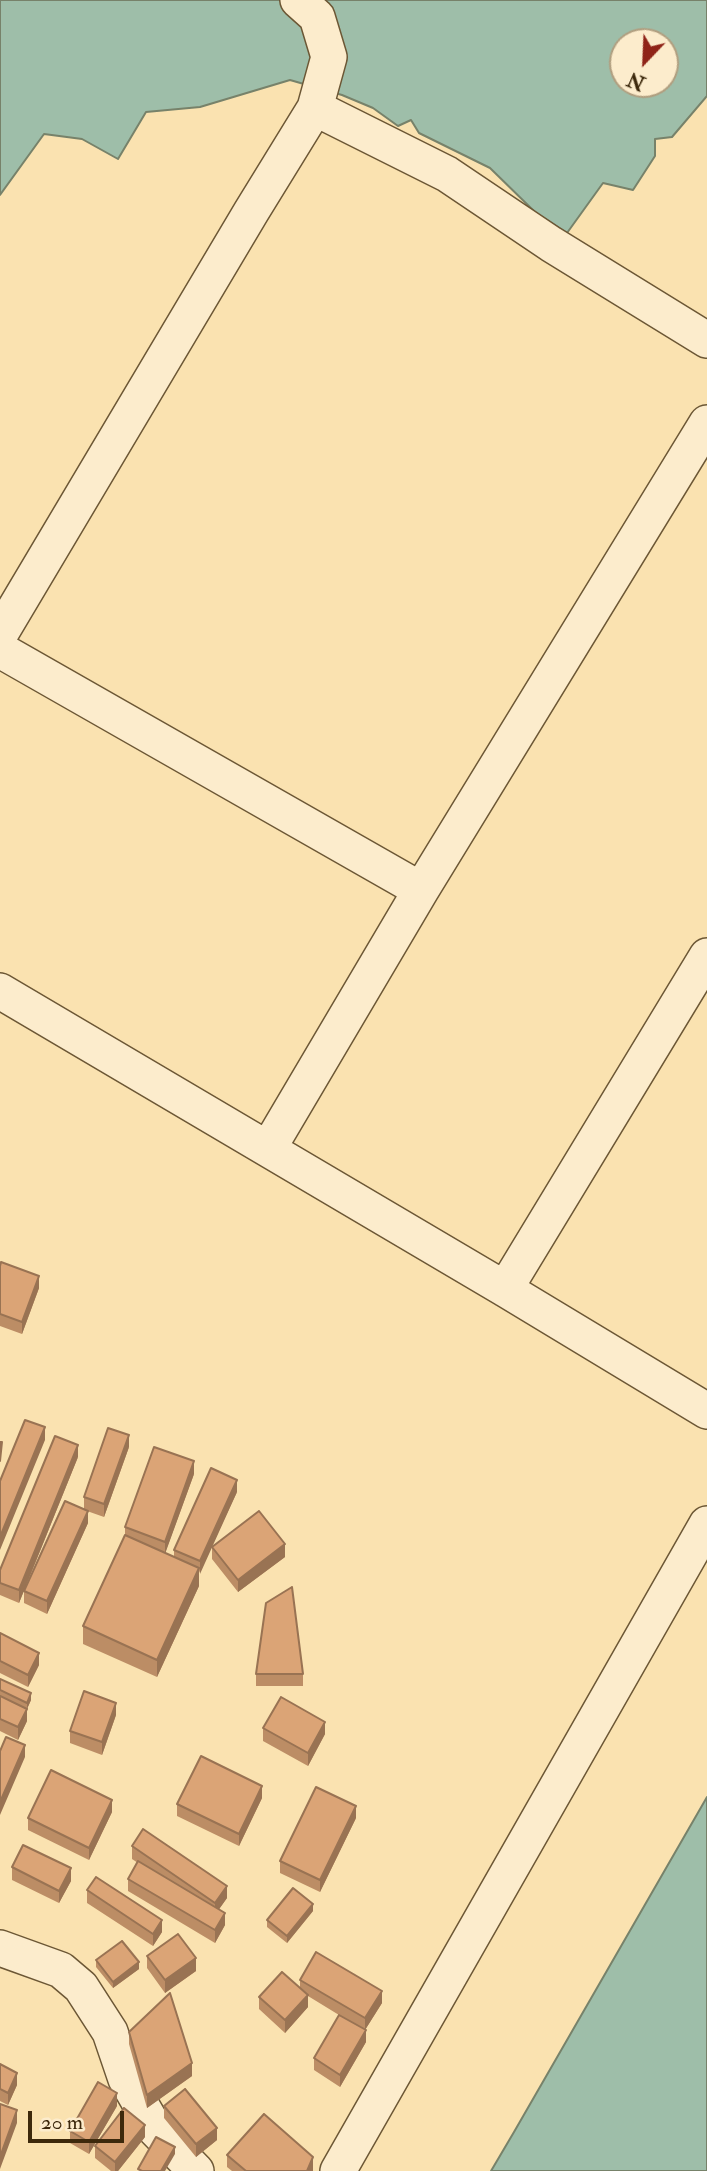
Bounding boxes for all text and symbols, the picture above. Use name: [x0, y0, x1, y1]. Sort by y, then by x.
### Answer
north arrow: [609, 28, 679, 98]
text: N: [624, 66, 649, 95]
scale bar: [32, 2098, 128, 2142]
text: 20 m: [41, 2109, 83, 2136]

